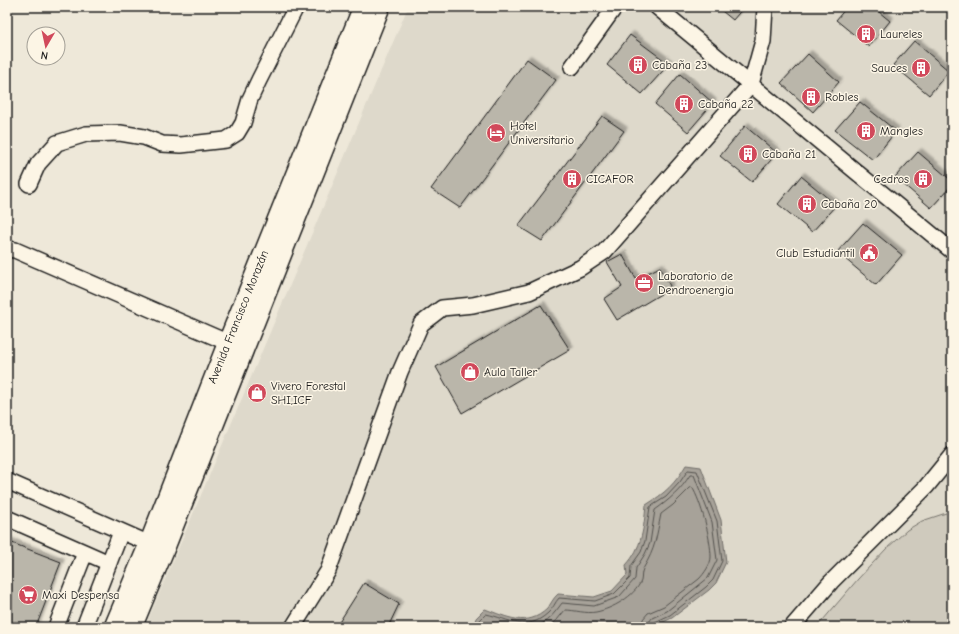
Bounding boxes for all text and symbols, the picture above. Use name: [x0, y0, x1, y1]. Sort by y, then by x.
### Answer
building icon: Laureles: [855, 23, 877, 45]
north arrow: [26, 26, 66, 66]
place label: Laureles: [880, 27, 922, 41]
text: N: [40, 48, 49, 62]
building icon: Cabaña 23: [627, 54, 649, 76]
building icon: Sauces: [910, 57, 932, 79]
place label: Cabaña 23: [652, 58, 707, 72]
place label: Sauces: [871, 61, 907, 75]
building icon: Robles: [800, 86, 822, 108]
place label: Robles: [825, 90, 858, 104]
building icon: Cabaña 22: [673, 93, 695, 115]
place label: Cabaña 22: [698, 97, 754, 111]
place label: Hotel Universitario: [510, 119, 574, 147]
building icon: Mangles: [855, 120, 877, 142]
hotel icon: Hotel Universitario: [485, 122, 507, 144]
place label: Mangles: [880, 124, 923, 138]
building icon: Cabaña 21: [737, 143, 759, 165]
place label: Cabaña 21: [762, 147, 816, 161]
building icon: CICAFOR: [561, 168, 583, 190]
building icon: Cedros: [912, 168, 934, 190]
place label: CICAFOR: [586, 172, 634, 186]
place label: Cedros: [873, 172, 909, 186]
building icon: Cabaña 20: [796, 193, 818, 215]
place label: Cabaña 20: [821, 197, 878, 211]
public building icon: Club Estudiantil: [858, 242, 880, 264]
place label: Club Estudiantil: [776, 246, 855, 260]
street label: Avenida Francisco Morazán: [205, 248, 271, 386]
place label: Laboratorio de Dendroenergia: [658, 269, 734, 297]
office icon: Laboratorio de Dendroenergia: [633, 272, 655, 294]
shop icon: Aula Taller: [459, 361, 481, 383]
place label: Aula Taller: [484, 365, 538, 379]
place label: Vivero Forestal SHI,ICF: [271, 379, 346, 407]
shop icon: Vivero Forestal SHI,ICF: [246, 382, 268, 404]
supermarket icon: Maxi Despensa: [17, 584, 39, 606]
place label: Maxi Despensa: [42, 588, 119, 602]

